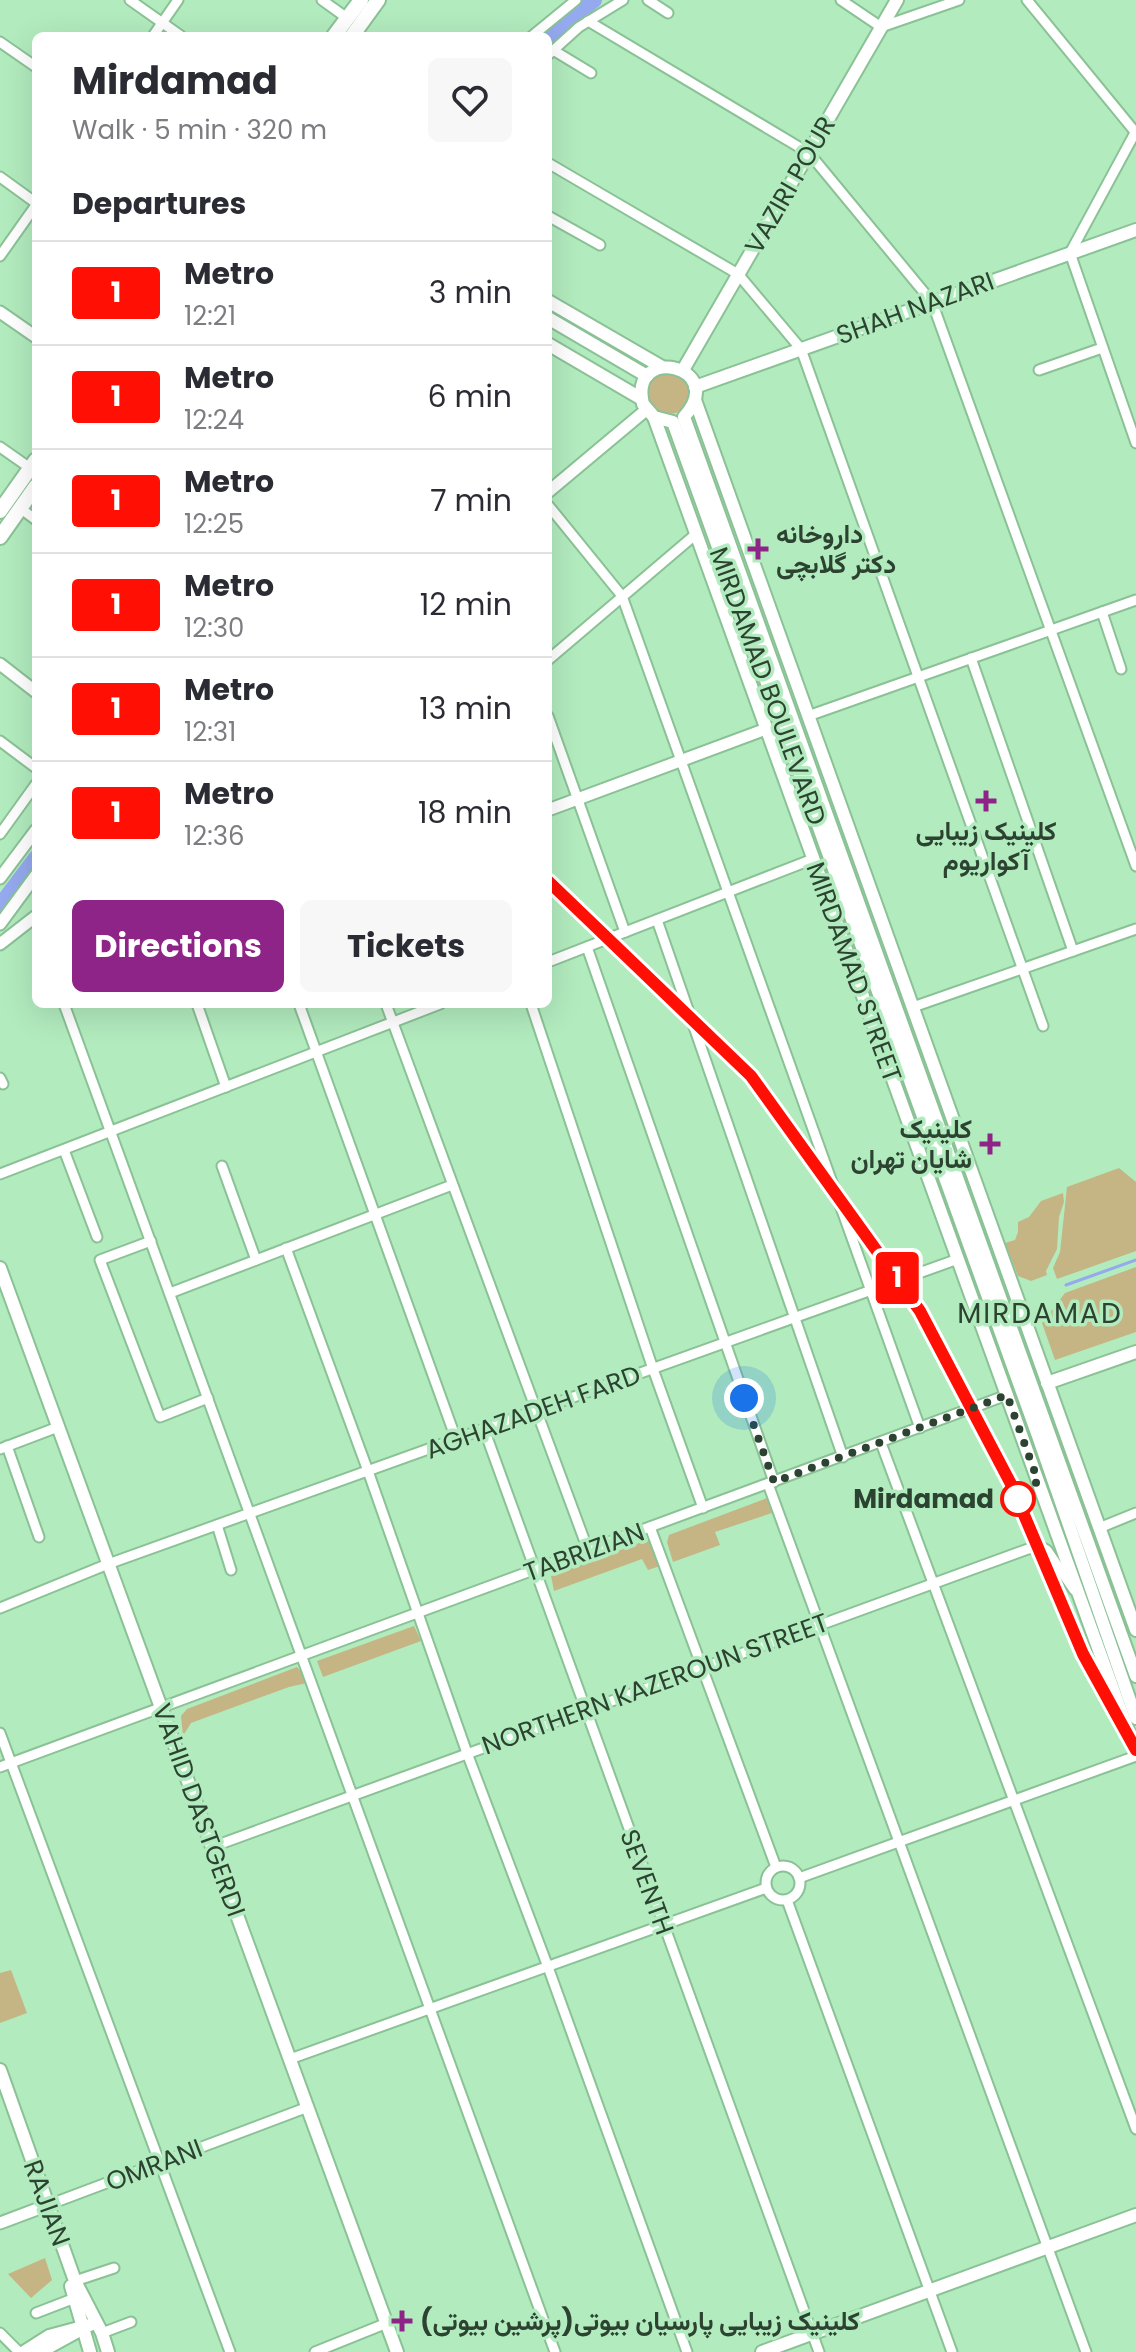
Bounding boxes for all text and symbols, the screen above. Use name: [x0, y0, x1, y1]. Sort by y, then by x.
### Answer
text: Mirdamad: [72, 54, 278, 107]
button: heart: [428, 58, 512, 142]
street label: VAZIRI POUR: [736, 110, 844, 260]
text: Walk · 5 min · 320 m: [72, 112, 327, 148]
text: Departures: [72, 182, 246, 225]
text: Metro: [184, 252, 274, 295]
street label: SHAH NAZARI: [831, 263, 999, 353]
text: 3 min: [429, 271, 512, 314]
text: 1: [111, 273, 121, 312]
text: 12:21: [184, 298, 236, 334]
text: Metro: [184, 356, 274, 399]
text: 6 min: [427, 375, 512, 418]
text: 1: [111, 377, 121, 416]
text: 12:24: [184, 402, 244, 438]
text: Metro: [184, 460, 274, 503]
text: 7 min: [430, 479, 512, 522]
text: 1: [111, 481, 121, 520]
text: 12:25: [184, 506, 244, 542]
place label: داروخانه دکتر گلابچی: [776, 516, 896, 582]
marker: داروخانه دکتر گلابچی: [747, 538, 769, 560]
street label: MIRDAMAD BOULEVARD: [701, 542, 835, 830]
text: Metro: [184, 564, 274, 607]
text: 12 min: [420, 583, 512, 626]
text: 1: [111, 585, 121, 624]
text: 12:30: [184, 610, 244, 646]
text: Metro: [184, 668, 274, 711]
text: 13 min: [419, 687, 512, 730]
text: 1: [111, 689, 121, 728]
text: 12:31: [184, 714, 236, 750]
text: Metro: [184, 772, 274, 815]
marker: کلینیک زیبایی آکواریوم: [975, 790, 997, 812]
text: 18 min: [418, 791, 512, 834]
text: 1: [111, 793, 121, 832]
place label: کلینیک زیبایی آکواریوم: [916, 813, 1057, 879]
text: 12:36: [184, 818, 245, 854]
street label: MIRDAMAD STREET: [797, 857, 911, 1087]
button: Directions: [72, 900, 284, 992]
button: Tickets: [300, 900, 512, 992]
place label: کلینیک شایان تهران: [850, 1111, 972, 1177]
marker: کلینیک شایان تهران: [979, 1133, 1001, 1155]
line badge: 1: [871, 1252, 923, 1304]
text: 1: [892, 1258, 902, 1297]
district label: MIRDAMAD: [957, 1294, 1123, 1333]
street label: AGHAZADEH FARD: [420, 1356, 646, 1468]
your location: [724, 1378, 764, 1418]
place label: Mirdamad: [853, 1481, 994, 1517]
marker: Mirdamad: [1001, 1482, 1035, 1516]
street label: TABRIZIAN: [519, 1514, 649, 1590]
street label: NORTHERN KAZEROUN STREET: [477, 1604, 833, 1764]
street label: VAHID DASTGERDI: [144, 1699, 254, 1921]
street label: SEVENTH: [611, 1824, 683, 1940]
street label: OMRANI: [100, 2130, 208, 2200]
street label: RAJIAN: [15, 2155, 79, 2251]
place label: کلینیک زیبایی پارسیان بیوتی(پرشین بیوتی): [420, 2303, 860, 2339]
marker: کلینیک زیبایی پارسیان بیوتی(پرشین بیوتی): [391, 2310, 413, 2332]

